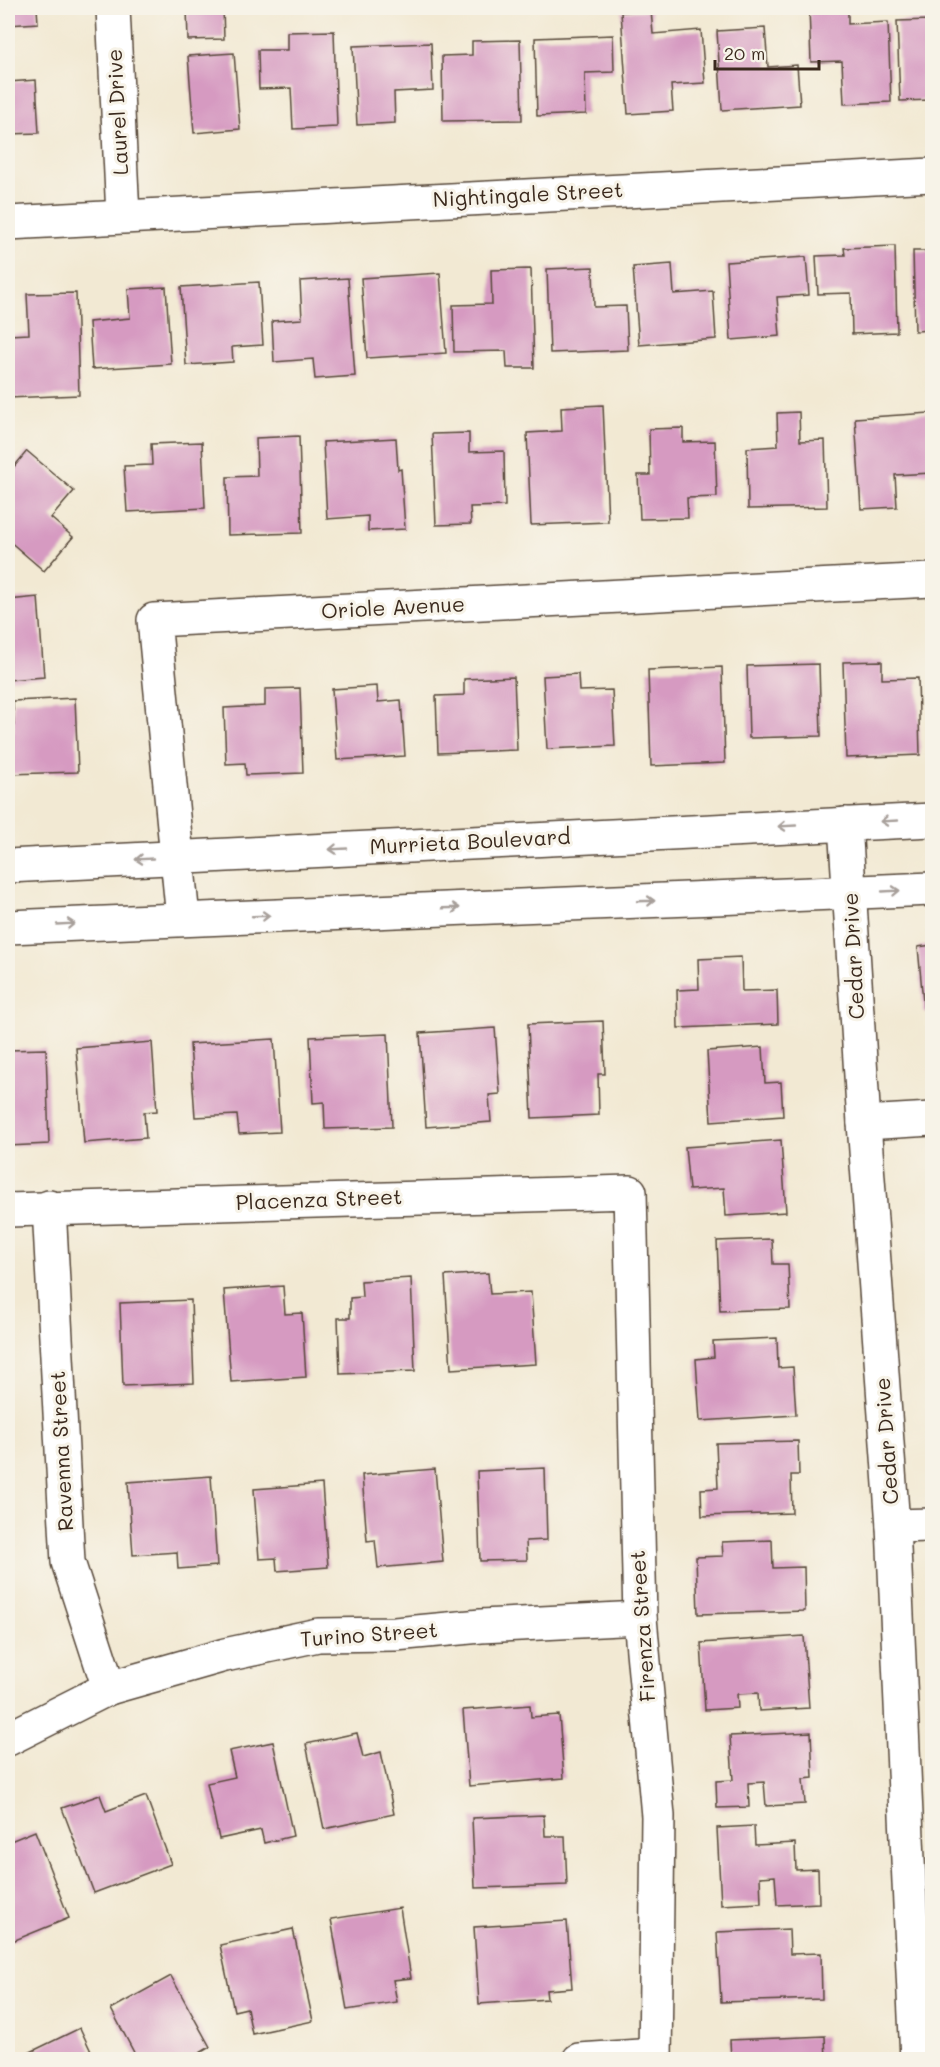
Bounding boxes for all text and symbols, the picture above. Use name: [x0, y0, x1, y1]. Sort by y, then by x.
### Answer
scale bar: [715, 33, 818, 71]
text: 20 m: [724, 41, 765, 65]
street label: Laurel Drive: [100, 48, 133, 176]
street label: Nightingale Street: [432, 175, 624, 212]
street label: Oriole Avenue: [320, 589, 465, 624]
one-way arrow: [879, 816, 899, 827]
one-way arrow: [777, 821, 797, 832]
street label: Murrieta Boulevard: [369, 822, 571, 859]
one-way arrow: [329, 843, 349, 854]
one-way arrow: [134, 853, 154, 864]
one-way arrow: [881, 885, 901, 896]
street label: Cedar Drive: [836, 892, 869, 1020]
one-way arrow: [635, 895, 655, 906]
one-way arrow: [440, 903, 460, 914]
one-way arrow: [250, 910, 270, 921]
one-way arrow: [55, 919, 75, 930]
street label: Placenza Street: [235, 1182, 403, 1215]
street label: Ravenna Street: [43, 1370, 78, 1532]
street label: Cedar Drive: [868, 1377, 903, 1505]
street label: Firenza Street: [623, 1550, 660, 1703]
street label: Turino Street: [299, 1615, 439, 1652]

